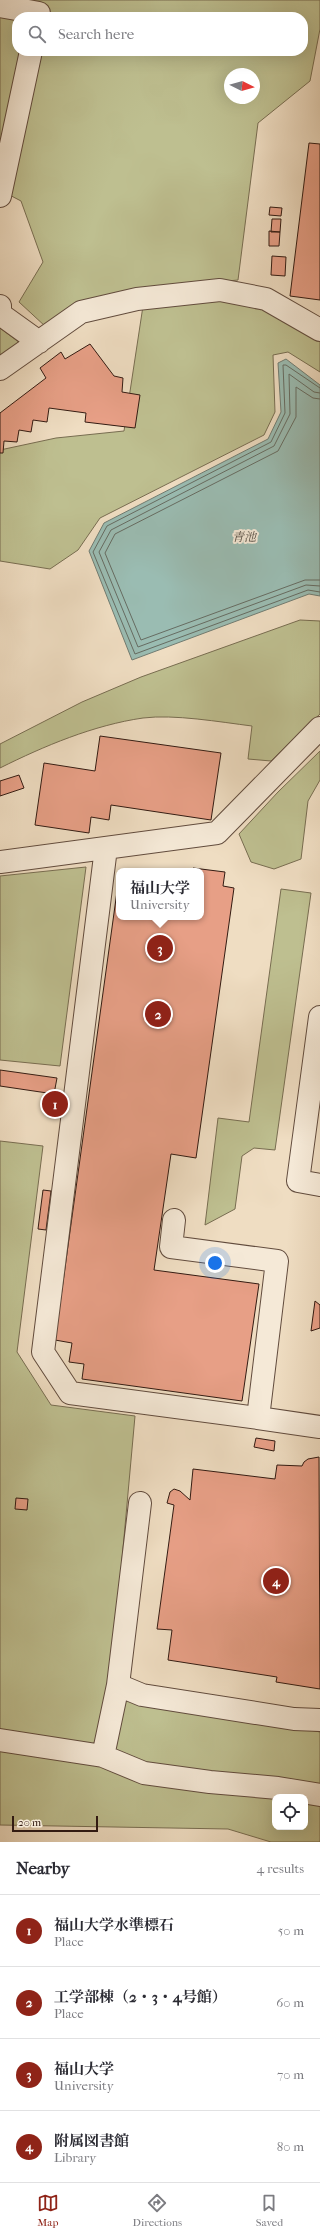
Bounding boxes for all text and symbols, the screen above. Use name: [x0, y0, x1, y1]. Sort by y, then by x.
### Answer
search box: [12, 12, 308, 56]
icon: search: [26, 23, 48, 45]
text: Search here: [58, 25, 134, 43]
north arrow: [224, 68, 260, 104]
water label: 青池: [232, 530, 258, 544]
popup: [116, 868, 204, 920]
text: 福山大学: [130, 879, 190, 897]
text: University: [130, 897, 190, 912]
pin: 3: [147, 933, 173, 963]
pin: 2: [145, 999, 171, 1029]
pin: 1: [42, 1089, 68, 1119]
your location: [205, 1253, 225, 1273]
pin: 4: [263, 1566, 289, 1596]
map controls: [272, 1794, 308, 1830]
button: locate: [272, 1794, 308, 1830]
scale bar: [12, 1814, 98, 1833]
text: 20 m: [18, 1816, 41, 1829]
text: Nearby: [16, 1858, 70, 1878]
text: 4 results: [257, 1861, 304, 1876]
text: 福山大学水準標石: [54, 1916, 174, 1934]
text: 1: [27, 1923, 31, 1938]
text: 50 m: [278, 1923, 304, 1938]
text: Place: [54, 1934, 84, 1949]
text: 工学部棟（2・3・4号館）: [54, 1988, 227, 2006]
text: 2: [26, 1995, 32, 2010]
text: 60 m: [276, 1995, 304, 2010]
text: Place: [54, 2006, 84, 2021]
text: 福山大学: [54, 2060, 114, 2078]
text: 3: [26, 2067, 32, 2082]
text: 70 m: [277, 2067, 304, 2082]
text: University: [54, 2078, 114, 2093]
text: 附属図書館: [54, 2132, 129, 2150]
text: 4: [25, 2139, 33, 2154]
text: 80 m: [277, 2139, 304, 2154]
text: Library: [54, 2150, 96, 2165]
tab: Map: [37, 2192, 59, 2229]
tab: Directions: [133, 2192, 182, 2229]
tab: Saved: [256, 2192, 283, 2229]

